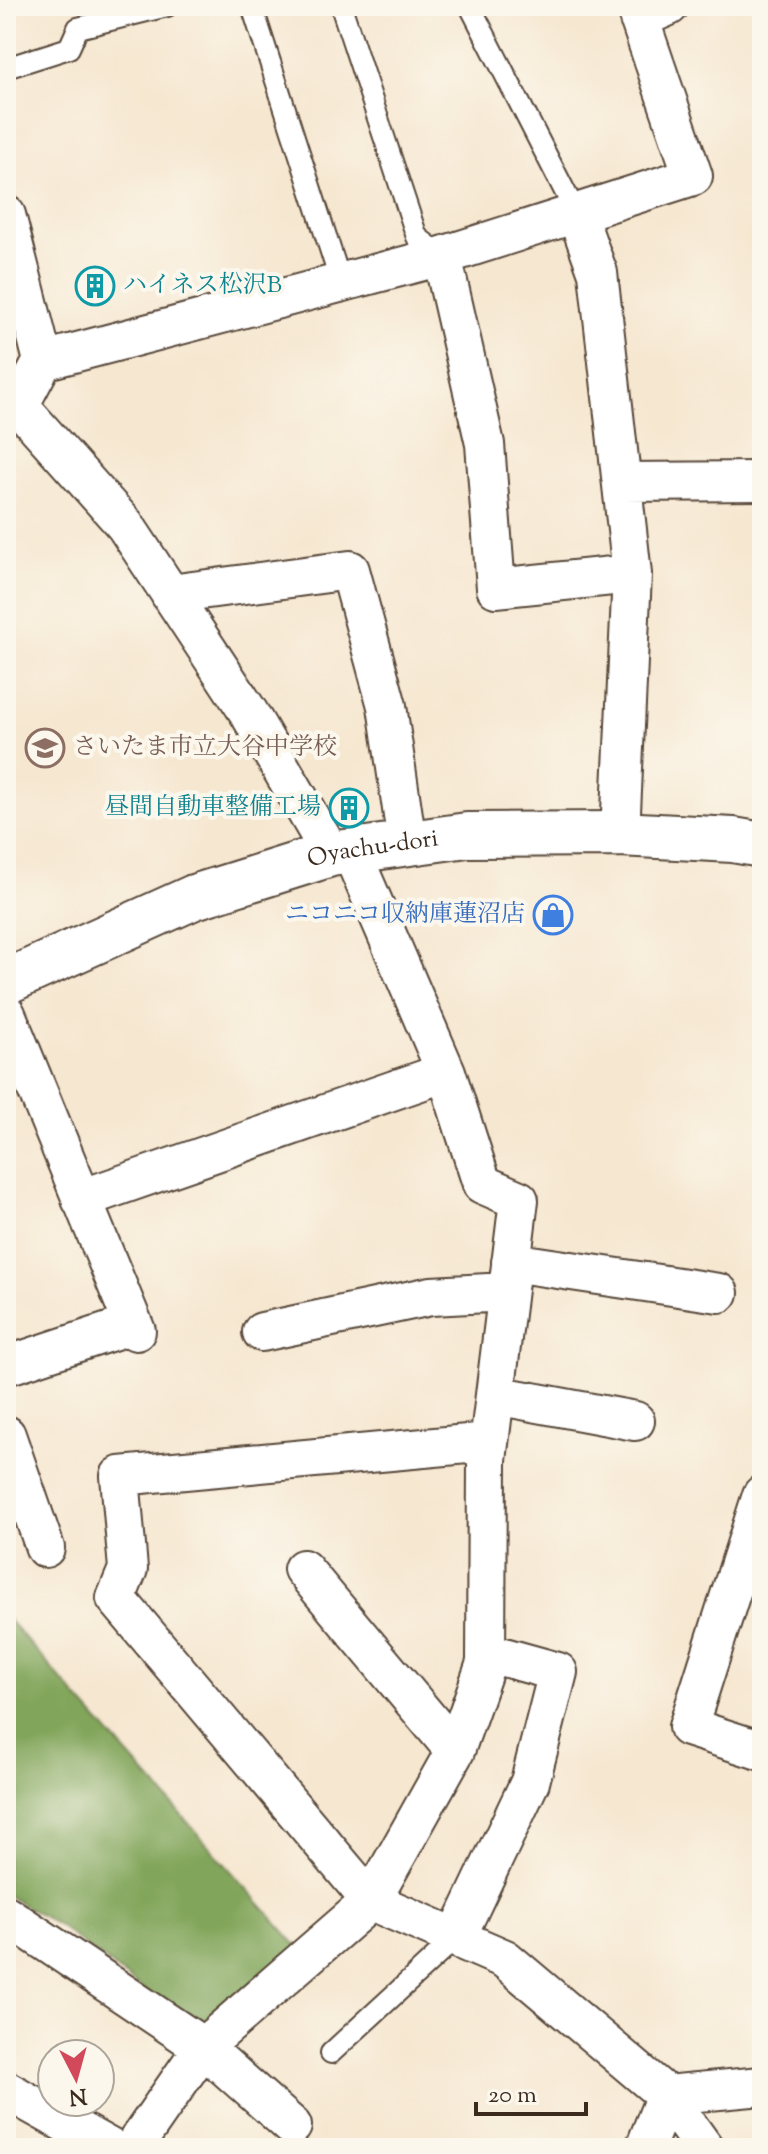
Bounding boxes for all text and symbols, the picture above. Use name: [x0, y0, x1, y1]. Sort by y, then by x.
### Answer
building icon: ハイネス松沢B: [74, 265, 116, 307]
place label: ハイネス松沢B: [123, 269, 282, 303]
school or university icon: さいたま市立大谷中学校: [24, 727, 66, 769]
place label: さいたま市立大谷中学校: [73, 731, 337, 765]
building icon: 昼間自動車整備工場: [328, 787, 370, 829]
place label: 昼間自動車整備工場: [105, 791, 321, 825]
street label: Oyachu-dori: [303, 822, 441, 877]
shop icon: ニコニコ収納庫蓮沼店: [532, 894, 574, 936]
place label: ニコニコ収納庫蓮沼店: [285, 898, 525, 932]
north arrow: [36, 2038, 116, 2118]
scale bar: [476, 2066, 586, 2116]
text: N: [67, 2078, 88, 2112]
text: 20 m: [488, 2079, 537, 2113]

